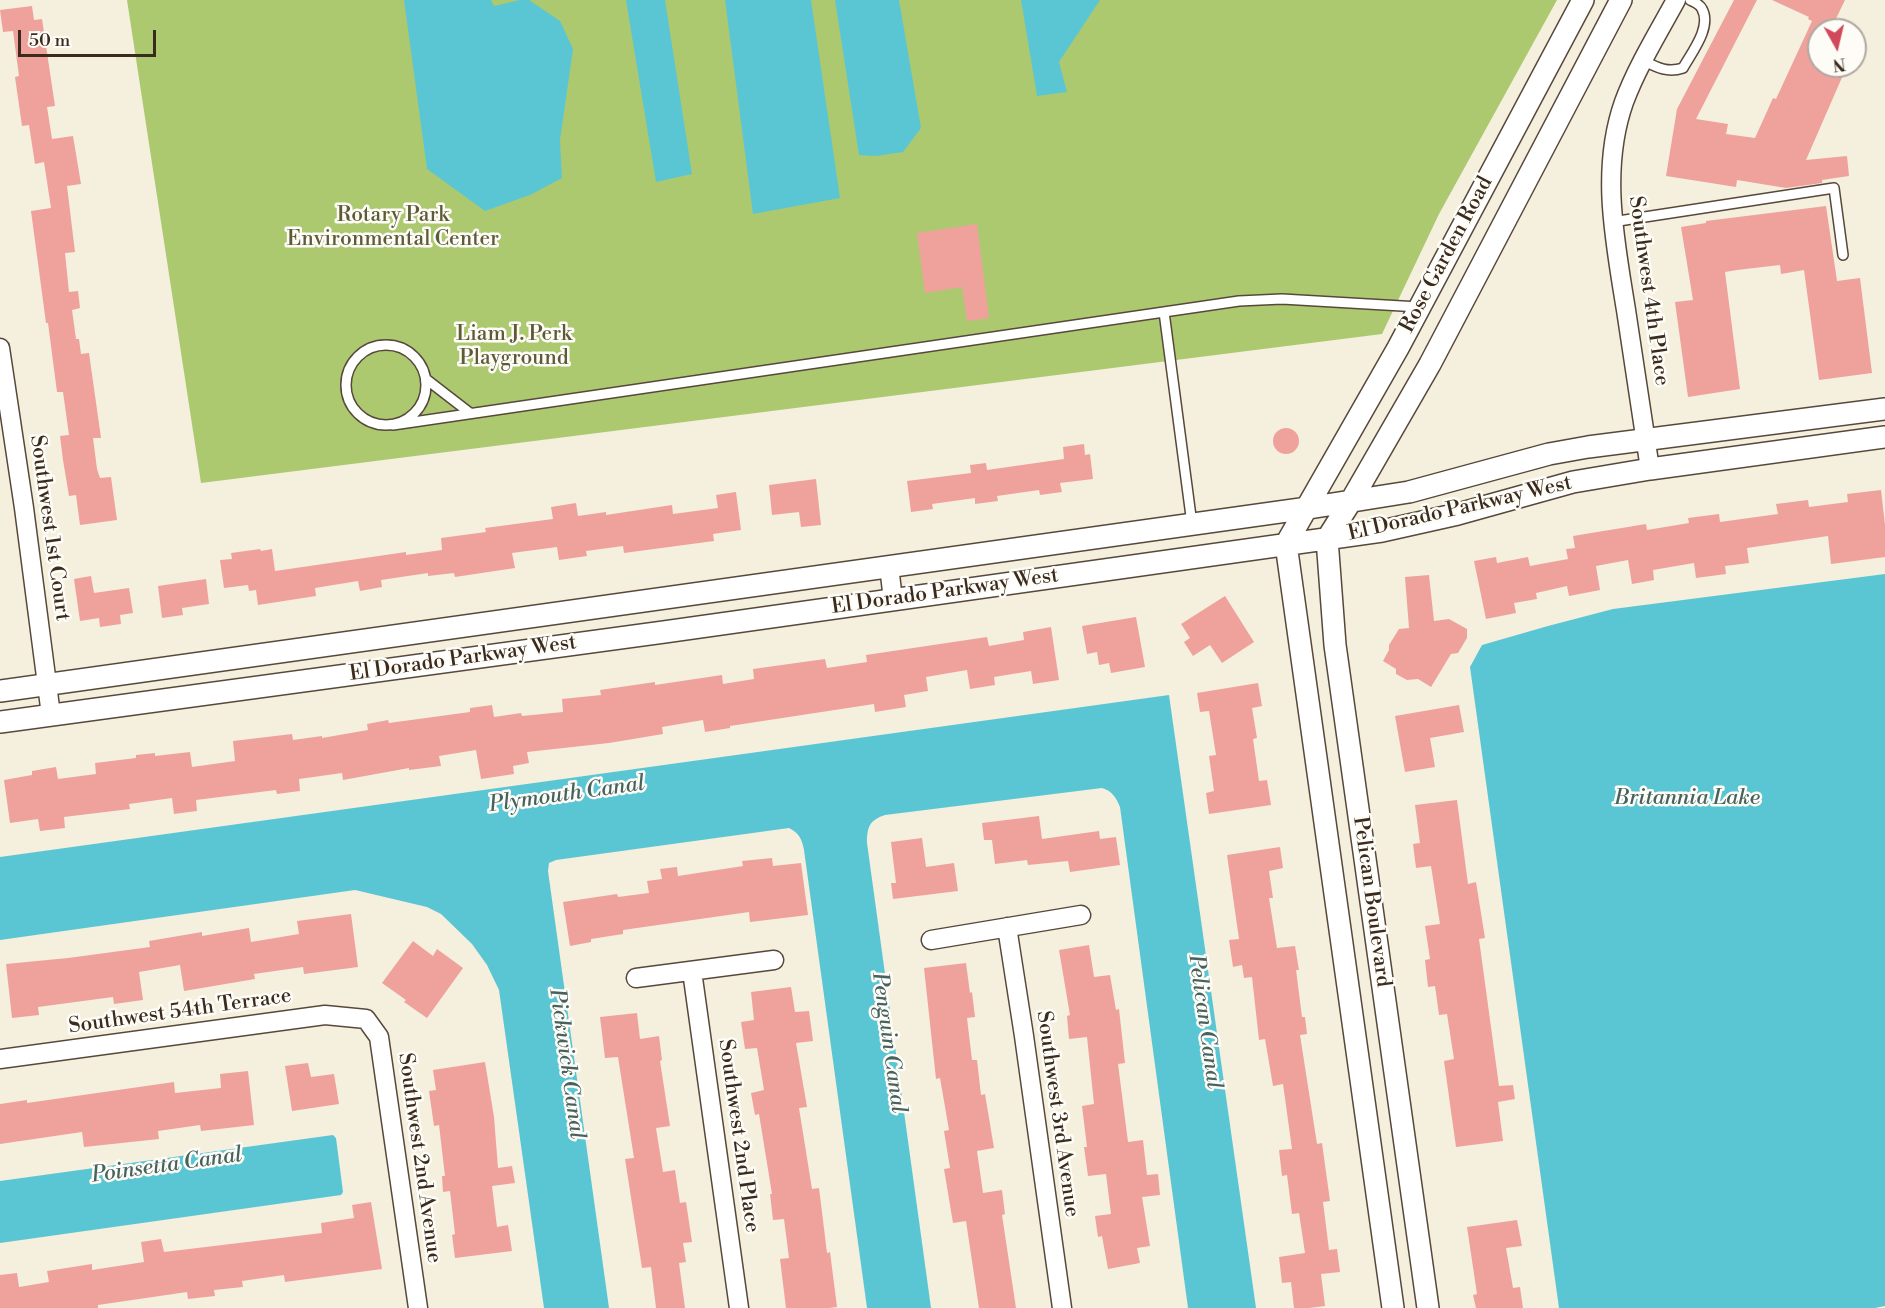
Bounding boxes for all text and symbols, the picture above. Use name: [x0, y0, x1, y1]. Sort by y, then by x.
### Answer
scale bar: [21, 18, 159, 56]
north arrow: [1807, 18, 1867, 78]
text: 50 m: [29, 29, 70, 52]
text: N: [1832, 53, 1847, 75]
street label: Rose Garden Road: [1395, 173, 1499, 337]
street label: Southwest 4th Place: [1622, 194, 1674, 388]
park label: Rotary Park Environmental Center: [287, 203, 499, 253]
park label: Liam J. Perk Playground: [456, 322, 572, 372]
street label: Southwest 1st Court: [23, 433, 75, 623]
street label: El Dorado Parkway West: [1346, 471, 1574, 547]
street label: El Dorado Parkway West: [830, 564, 1060, 620]
street label: El Dorado Parkway West: [348, 631, 578, 687]
water label: Plymouth Canal: [487, 771, 647, 819]
water label: Britannia Lake: [1614, 786, 1760, 812]
street label: Pelican Boulevard: [1347, 815, 1395, 989]
water label: Pelican Canal: [1182, 953, 1226, 1091]
water label: Penguin Canal: [865, 971, 911, 1115]
street label: Southwest 54th Terrace: [67, 984, 293, 1040]
water label: Pickwick Canal: [542, 987, 590, 1141]
street label: Southwest 3rd Avenue: [1030, 1009, 1084, 1219]
street label: Southwest 2nd Place: [712, 1038, 764, 1234]
street label: Southwest 2nd Avenue: [392, 1051, 446, 1265]
water label: Poinsetta Canal: [90, 1142, 244, 1190]

